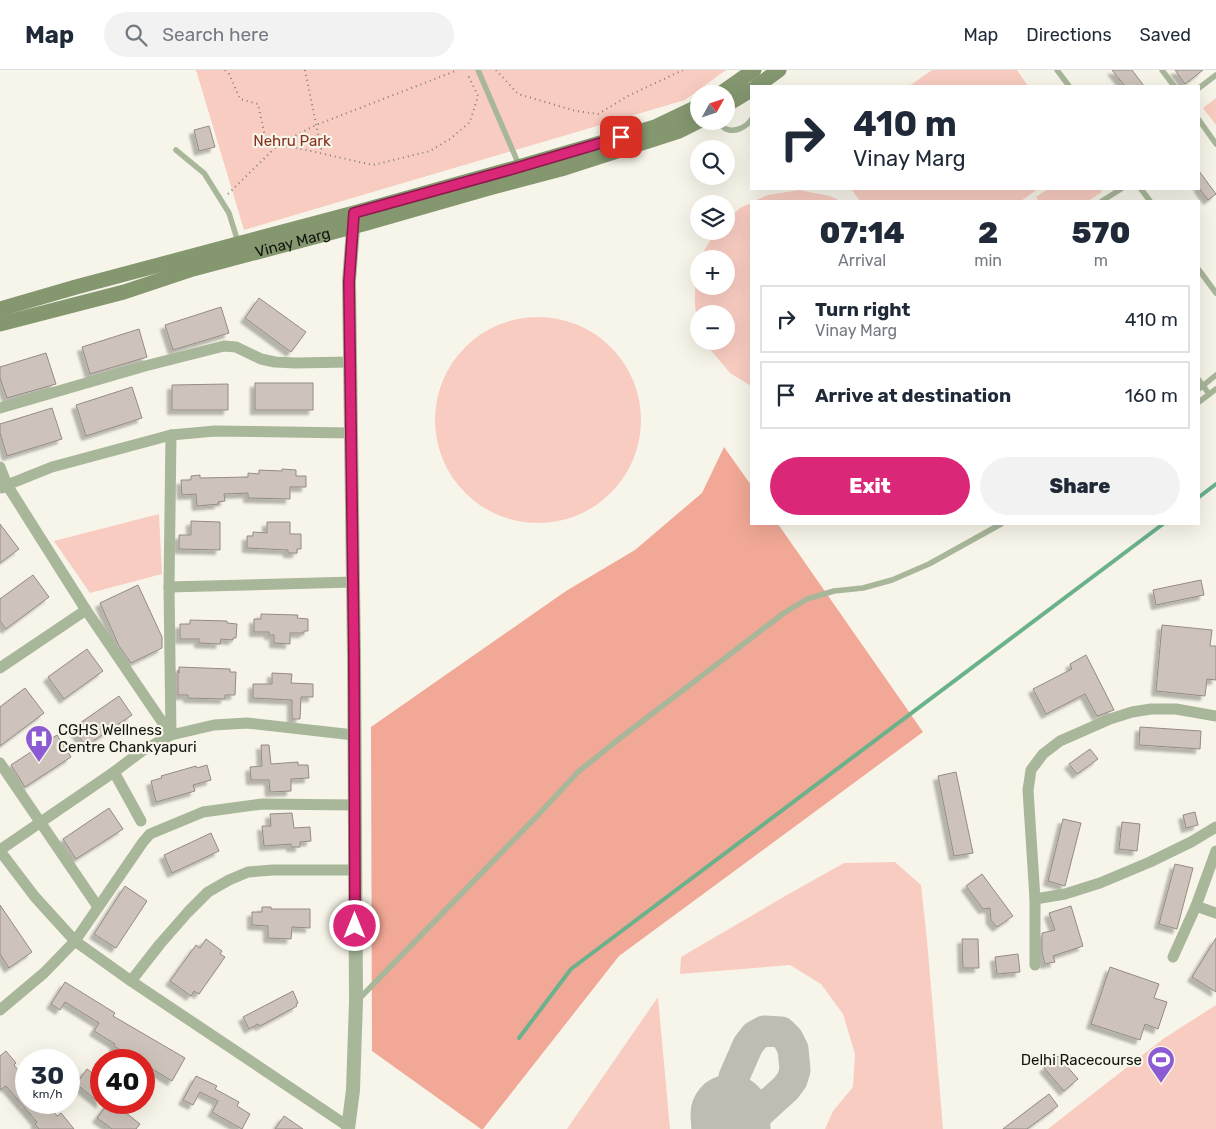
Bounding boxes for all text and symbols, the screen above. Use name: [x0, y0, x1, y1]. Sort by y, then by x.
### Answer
search box: [104, 12, 454, 57]
text: Map: [25, 21, 74, 49]
icon: search: [122, 21, 150, 49]
text: Search here: [162, 23, 269, 46]
text: Map: [963, 24, 998, 46]
text: Directions: [1026, 24, 1112, 46]
text: Saved: [1140, 24, 1191, 46]
north arrow: [690, 85, 735, 130]
map controls: [690, 85, 735, 350]
text: 410 m: [853, 103, 957, 145]
icon: right: [770, 105, 835, 170]
pin: [600, 116, 642, 158]
icon: arrive: [607, 123, 635, 151]
park label: Nehru Park: [253, 132, 331, 150]
button: search: [690, 140, 735, 185]
text: Vinay Marg: [853, 145, 966, 172]
button: layers: [690, 195, 735, 240]
text: 07:14: [819, 215, 905, 251]
text: 2: [978, 215, 998, 251]
text: 570: [1071, 215, 1130, 251]
street label: Vinay Marg: [253, 224, 332, 261]
button: +: [690, 250, 735, 295]
text: Arrival: [838, 251, 886, 270]
text: min: [974, 251, 1002, 270]
text: m: [1094, 251, 1108, 270]
text: Turn right: [815, 298, 910, 321]
button: −: [690, 305, 735, 350]
icon: right: [772, 305, 800, 333]
text: 410 m: [1125, 308, 1178, 331]
text: Vinay Marg: [815, 321, 897, 340]
icon: arrive: [772, 381, 800, 409]
text: Arrive at destination: [815, 384, 1011, 407]
text: 160 m: [1125, 384, 1178, 407]
button: Exit: [770, 457, 970, 515]
button: Share: [980, 457, 1180, 515]
place label: CGHS Wellness Centre Chankyapuri: [58, 721, 197, 756]
hospital icon: CGHS Wellness Centre Chankyapuri: [24, 724, 54, 763]
position arrow: [328, 899, 380, 951]
sports icon: Delhi Racecourse: [1146, 1045, 1176, 1084]
speed limit sign: 40: [90, 1049, 155, 1114]
place label: Delhi Racecourse: [1021, 1051, 1142, 1069]
text: 30: [31, 1061, 64, 1090]
text: km/h: [33, 1087, 62, 1101]

